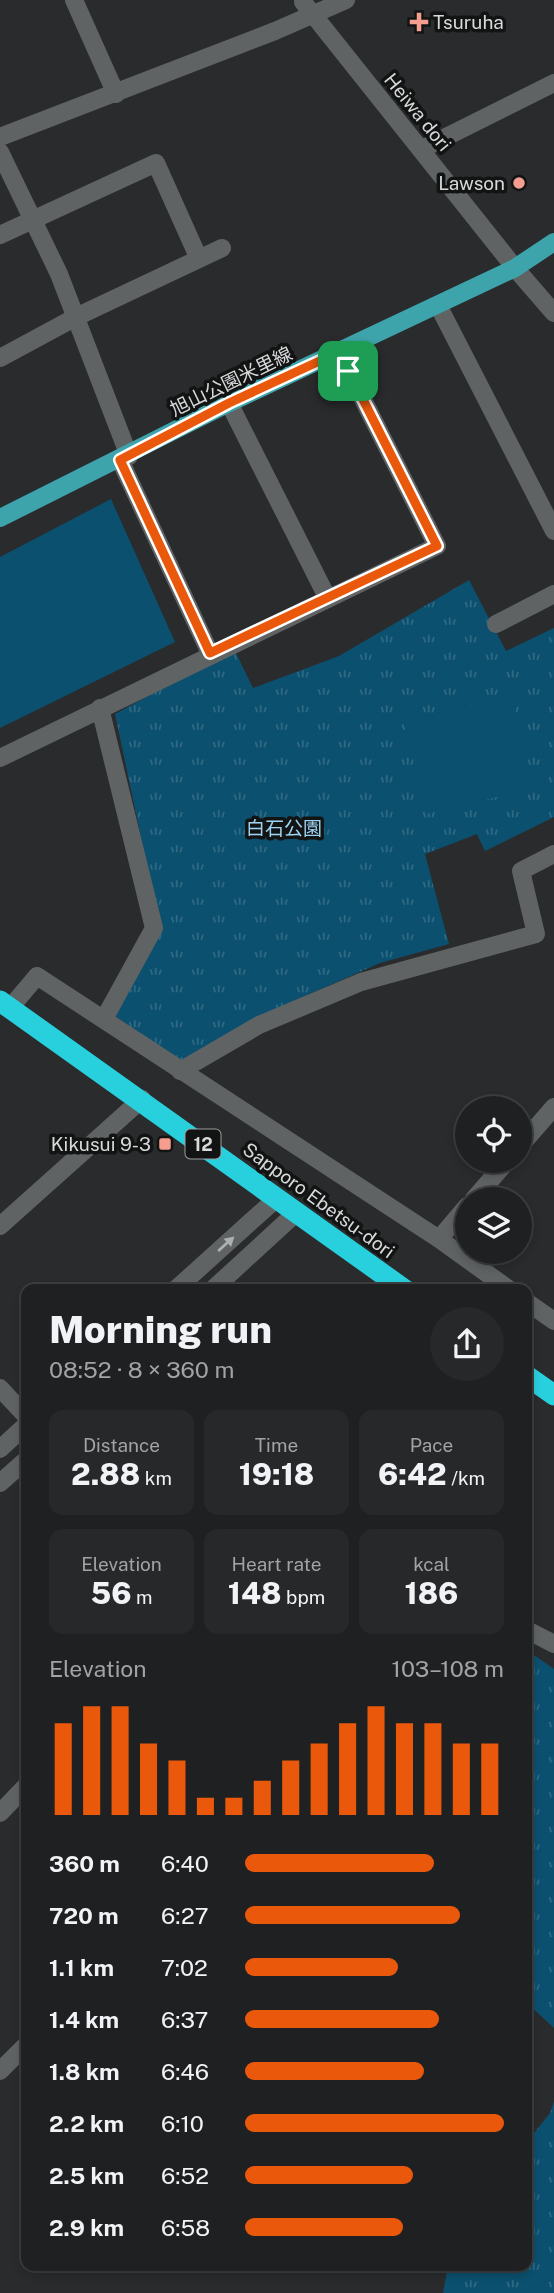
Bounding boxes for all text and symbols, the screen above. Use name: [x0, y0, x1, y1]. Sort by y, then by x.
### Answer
place label: Tsuruha: [433, 11, 504, 33]
marker: Tsuruha: [411, 14, 427, 30]
street label: Heiwa dori: [380, 69, 456, 155]
place label: Lawson: [438, 172, 505, 194]
marker: Lawson: [511, 175, 527, 191]
pin: [318, 341, 378, 401]
street label: 旭山公園米里線: [166, 342, 296, 420]
icon: arrive: [329, 352, 367, 390]
park label: 白石公園: [246, 817, 322, 839]
map controls: [455, 1096, 532, 1264]
button: locate: [455, 1096, 532, 1173]
road number: 12: [186, 1129, 220, 1158]
place label: Kikusui 9-3: [51, 1133, 151, 1155]
marker: Kikusui 9-3: [157, 1136, 173, 1152]
street label: Sapporo Ebetsu-dori: [239, 1138, 399, 1262]
button: layers: [455, 1187, 532, 1264]
one-way arrow: [217, 1236, 235, 1252]
text: Morning run: [49, 1307, 272, 1352]
button: share: [430, 1307, 504, 1381]
text: 08:52 · 8 × 360 m: [49, 1356, 234, 1383]
text: Distance: [83, 1434, 160, 1456]
text: Time: [255, 1434, 298, 1456]
text: Pace: [410, 1434, 453, 1456]
text: 2.88: [71, 1456, 140, 1492]
text: 19:18: [239, 1456, 314, 1492]
text: 6:42: [378, 1456, 447, 1492]
text: km: [140, 1467, 172, 1489]
text: /km: [447, 1467, 485, 1489]
text: Elevation: [81, 1553, 162, 1575]
text: Heart rate: [232, 1553, 321, 1575]
text: kcal: [413, 1553, 450, 1575]
text: 56: [90, 1575, 131, 1611]
text: 148: [228, 1575, 281, 1611]
text: 186: [405, 1575, 458, 1611]
text: m: [131, 1586, 153, 1608]
text: bpm: [281, 1586, 325, 1608]
text: Elevation: [49, 1655, 147, 1682]
text: 103–108 m: [392, 1655, 504, 1682]
text: 360 m: [49, 1850, 120, 1877]
text: 6:40: [161, 1850, 209, 1877]
text: 720 m: [49, 1902, 119, 1929]
text: 6:27: [161, 1902, 208, 1929]
text: 1.1 km: [49, 1954, 114, 1981]
text: 7:02: [161, 1954, 208, 1981]
text: 1.4 km: [49, 2006, 119, 2033]
text: 6:37: [161, 2006, 208, 2033]
text: 1.8 km: [49, 2058, 120, 2085]
text: 6:46: [161, 2058, 209, 2085]
text: 2.2 km: [49, 2110, 124, 2137]
text: 6:10: [161, 2110, 204, 2137]
text: 2.5 km: [49, 2162, 124, 2189]
text: 6:52: [161, 2162, 209, 2189]
text: 2.9 km: [49, 2214, 124, 2241]
text: 6:58: [161, 2214, 210, 2241]

